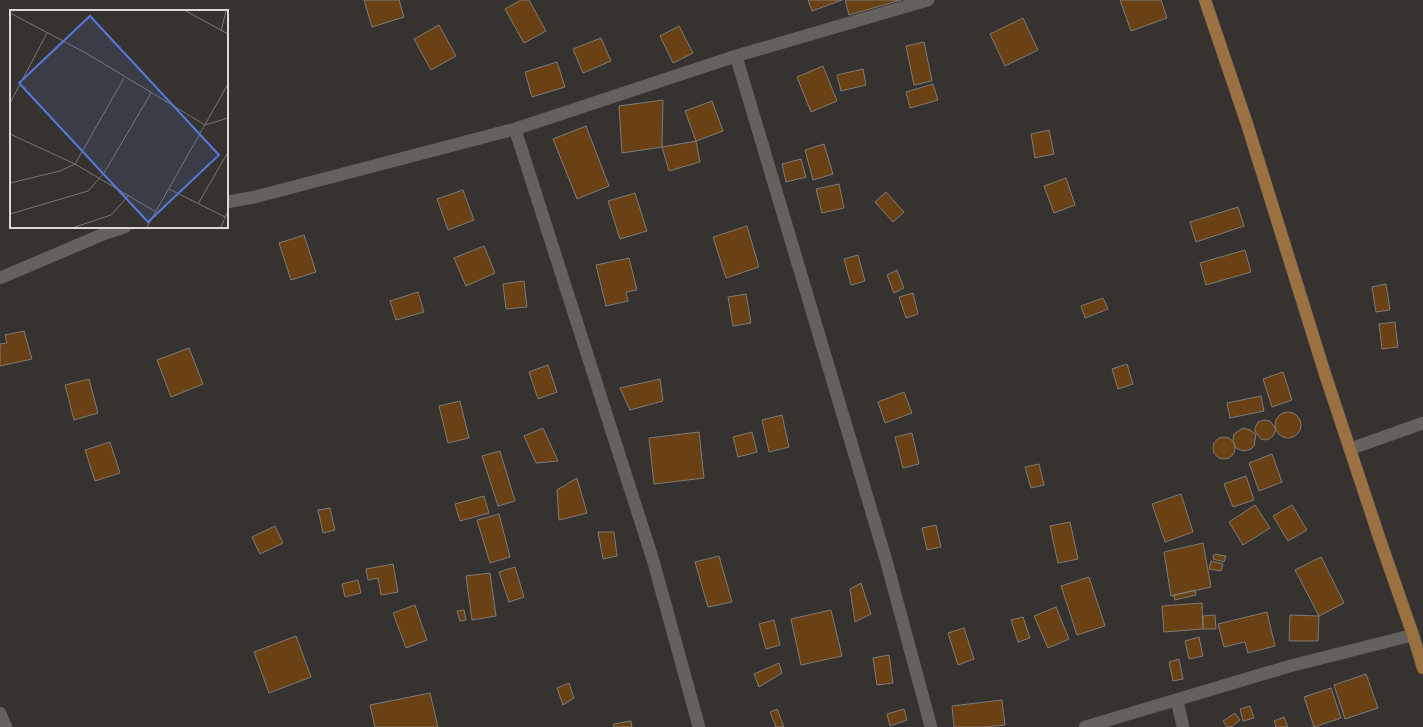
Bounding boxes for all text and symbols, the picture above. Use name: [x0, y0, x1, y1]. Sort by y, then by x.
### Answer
inset map: [10, 10, 228, 228]

